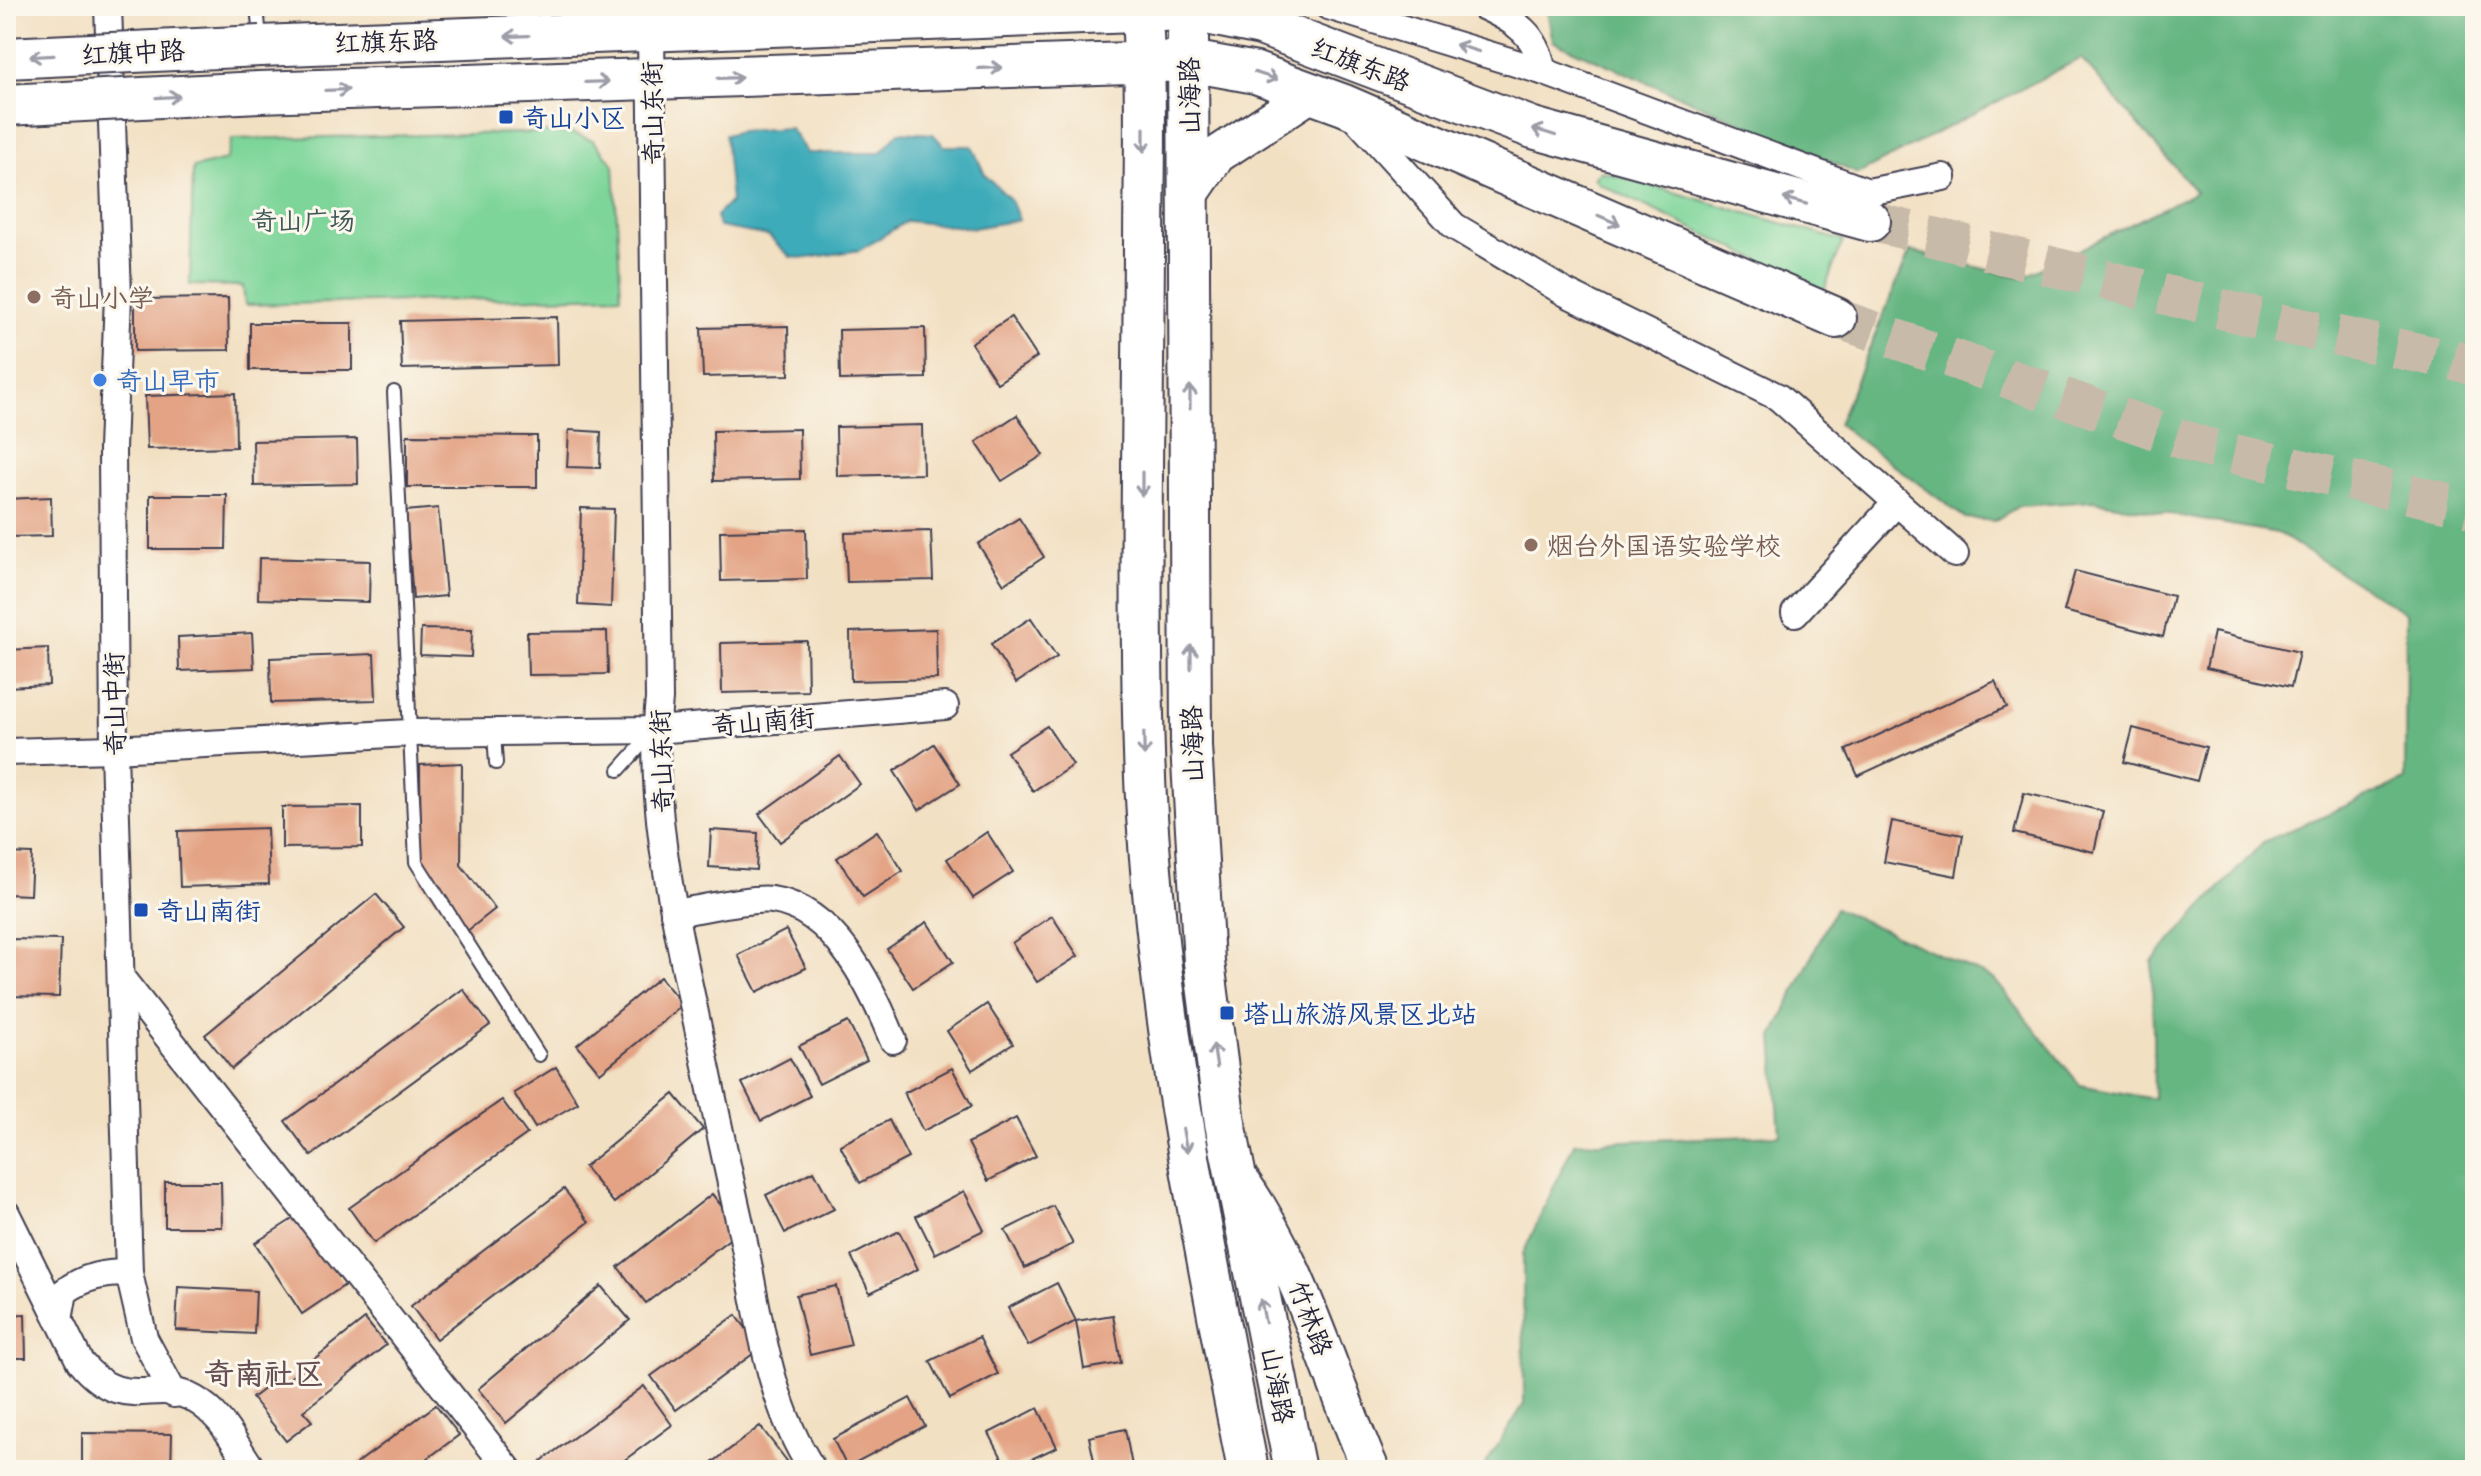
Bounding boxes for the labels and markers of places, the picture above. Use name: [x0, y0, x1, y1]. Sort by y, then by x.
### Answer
place label: 奇山小区: [522, 100, 626, 135]
marker: 奇山小区: [497, 108, 515, 126]
place label: 奇山小学: [50, 280, 154, 315]
marker: 奇山小学: [25, 288, 43, 306]
place label: 奇山早市: [116, 363, 220, 398]
marker: 奇山早市: [91, 371, 109, 389]
place label: 烟台外国语实验学校: [1547, 528, 1781, 563]
marker: 烟台外国语实验学校: [1522, 536, 1540, 554]
place label: 奇山南街: [157, 893, 261, 928]
marker: 奇山南街: [132, 901, 150, 919]
place label: 塔山旅游风景区北站: [1243, 996, 1477, 1031]
marker: 塔山旅游风景区北站: [1218, 1004, 1236, 1022]

